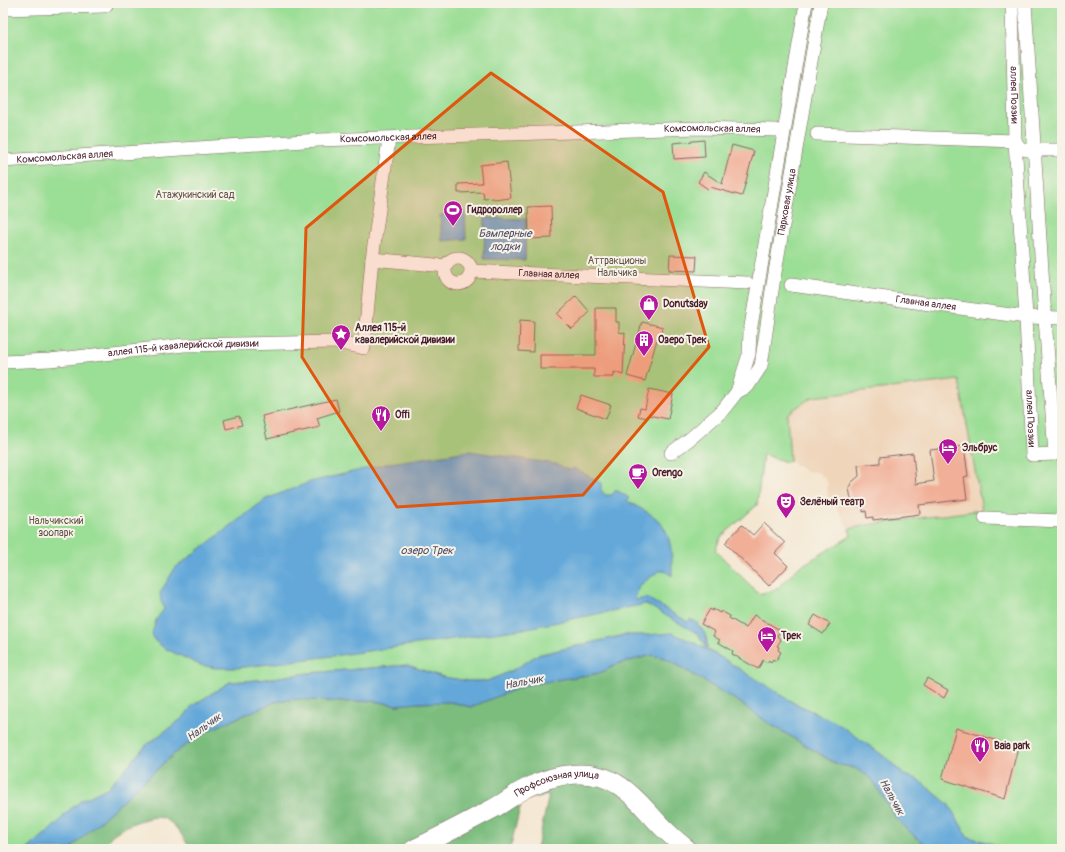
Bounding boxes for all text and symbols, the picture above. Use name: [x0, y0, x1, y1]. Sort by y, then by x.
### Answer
street label: аллея Поэзии: [1007, 66, 1021, 124]
street label: Комсомольская аллея: [664, 122, 761, 136]
street label: Комсомольская аллея: [340, 130, 437, 145]
street label: Комсомольская аллея: [16, 148, 114, 166]
street label: Парковая улица: [775, 167, 799, 236]
park label: Атажукинский сад: [156, 189, 234, 201]
sports icon: Гидророллер: [442, 199, 464, 227]
place label: Гидророллер: [467, 204, 523, 216]
water label: Бамперные лодки: [478, 227, 533, 253]
park label: Аттракционы Нальчика: [588, 255, 646, 279]
street label: Главная аллея: [518, 267, 580, 282]
shop icon: Donutsday: [638, 293, 660, 321]
street label: Главная аллея: [895, 293, 957, 313]
place label: Donutsday: [663, 298, 708, 310]
place label: Аллея 115-й кавалерийской дивизии: [355, 322, 455, 346]
place icon: Аллея 115-й кавалерийской дивизии: [330, 323, 352, 351]
building icon: Озеро Трек: [633, 329, 655, 357]
place label: Озеро Трек: [658, 334, 708, 346]
street label: аллея 115-й кавалерийской дивизии: [107, 338, 259, 359]
street label: аллея Поэзии: [1023, 390, 1038, 448]
restaurant icon: Offi: [370, 404, 392, 432]
place label: Offi: [395, 409, 410, 421]
hotel icon: Эльбрус: [937, 437, 959, 465]
place label: Эльбрус: [962, 442, 998, 454]
cafe icon: Orengo: [627, 462, 649, 490]
place label: Orengo: [652, 467, 683, 479]
theatre icon: Зелёный театр: [775, 491, 797, 519]
place label: Зелёный театр: [800, 496, 865, 508]
park label: Нальчикский зоопарк: [29, 515, 84, 539]
water label: озеро Трек: [401, 544, 455, 557]
hotel icon: Трек: [756, 625, 778, 653]
place label: Трек: [780, 630, 802, 642]
water label: Нальчик: [504, 672, 546, 692]
water label: Нальчик: [184, 709, 225, 744]
restaurant icon: Baia park: [969, 735, 991, 763]
place label: Baia park: [994, 740, 1031, 752]
street label: Профсоюзная улица: [512, 768, 600, 800]
water label: Нальчик: [877, 777, 908, 818]

